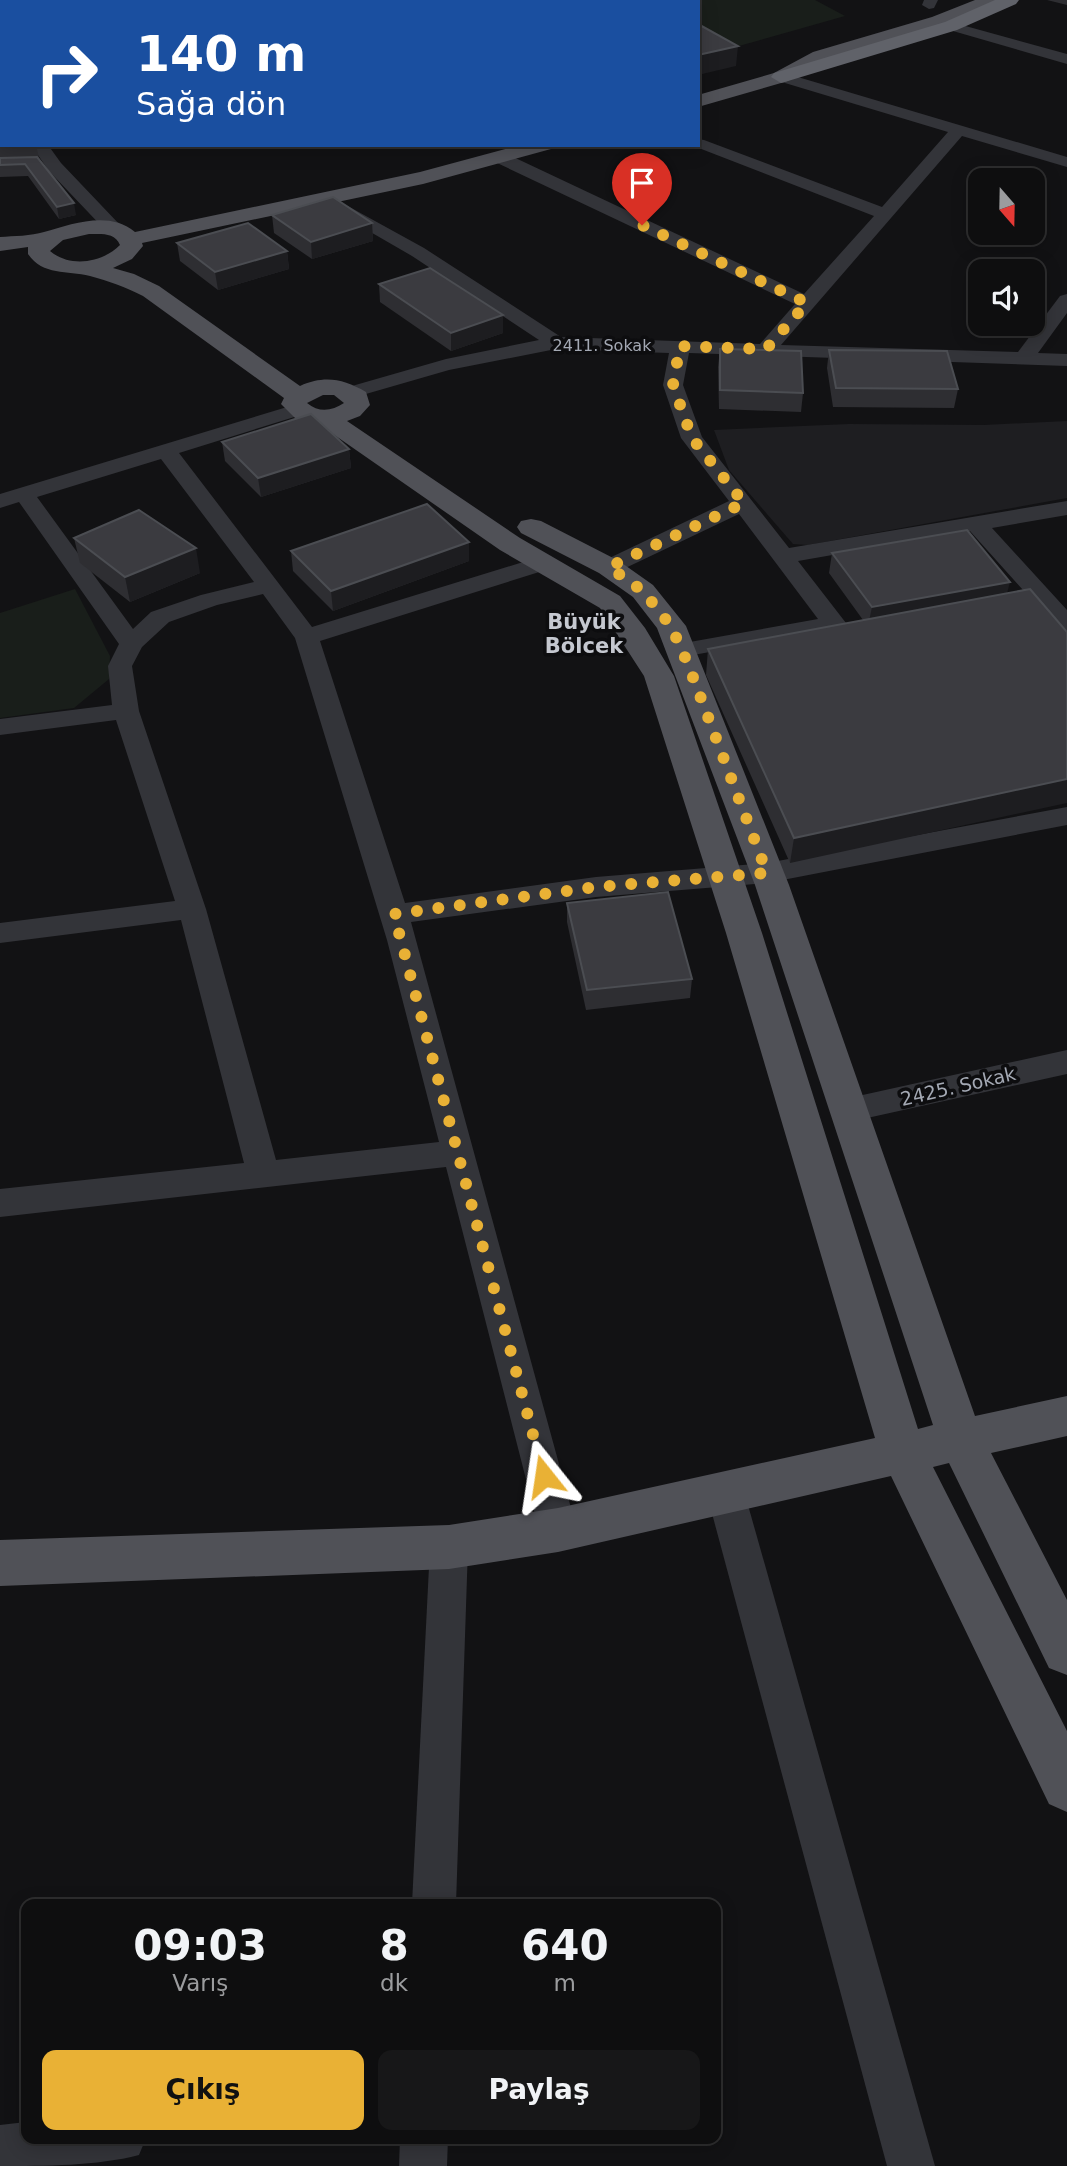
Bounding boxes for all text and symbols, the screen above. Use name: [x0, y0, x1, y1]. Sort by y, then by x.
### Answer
text: 140 m: [136, 26, 306, 83]
icon: right: [21, 28, 112, 119]
text: Sağa dön: [136, 85, 286, 123]
pin: [612, 153, 672, 225]
icon: arrive: [623, 164, 661, 202]
north arrow: [968, 168, 1045, 245]
map controls: [968, 168, 1045, 336]
button: sound: [968, 259, 1045, 336]
street label: 2411. Sokak: [553, 336, 652, 355]
district label: Büyük Bölcek: [545, 610, 624, 658]
street label: 2425. Sokak: [898, 1062, 1018, 1110]
position arrow: [507, 1439, 581, 1513]
text: 09:03: [133, 1921, 267, 1970]
text: 8: [379, 1921, 409, 1970]
text: 640: [521, 1921, 609, 1970]
text: Varış: [172, 1970, 228, 1996]
text: dk: [380, 1970, 408, 1996]
text: m: [554, 1970, 576, 1996]
button: Çıkış: [42, 2050, 364, 2130]
button: Paylaş: [378, 2050, 700, 2130]

